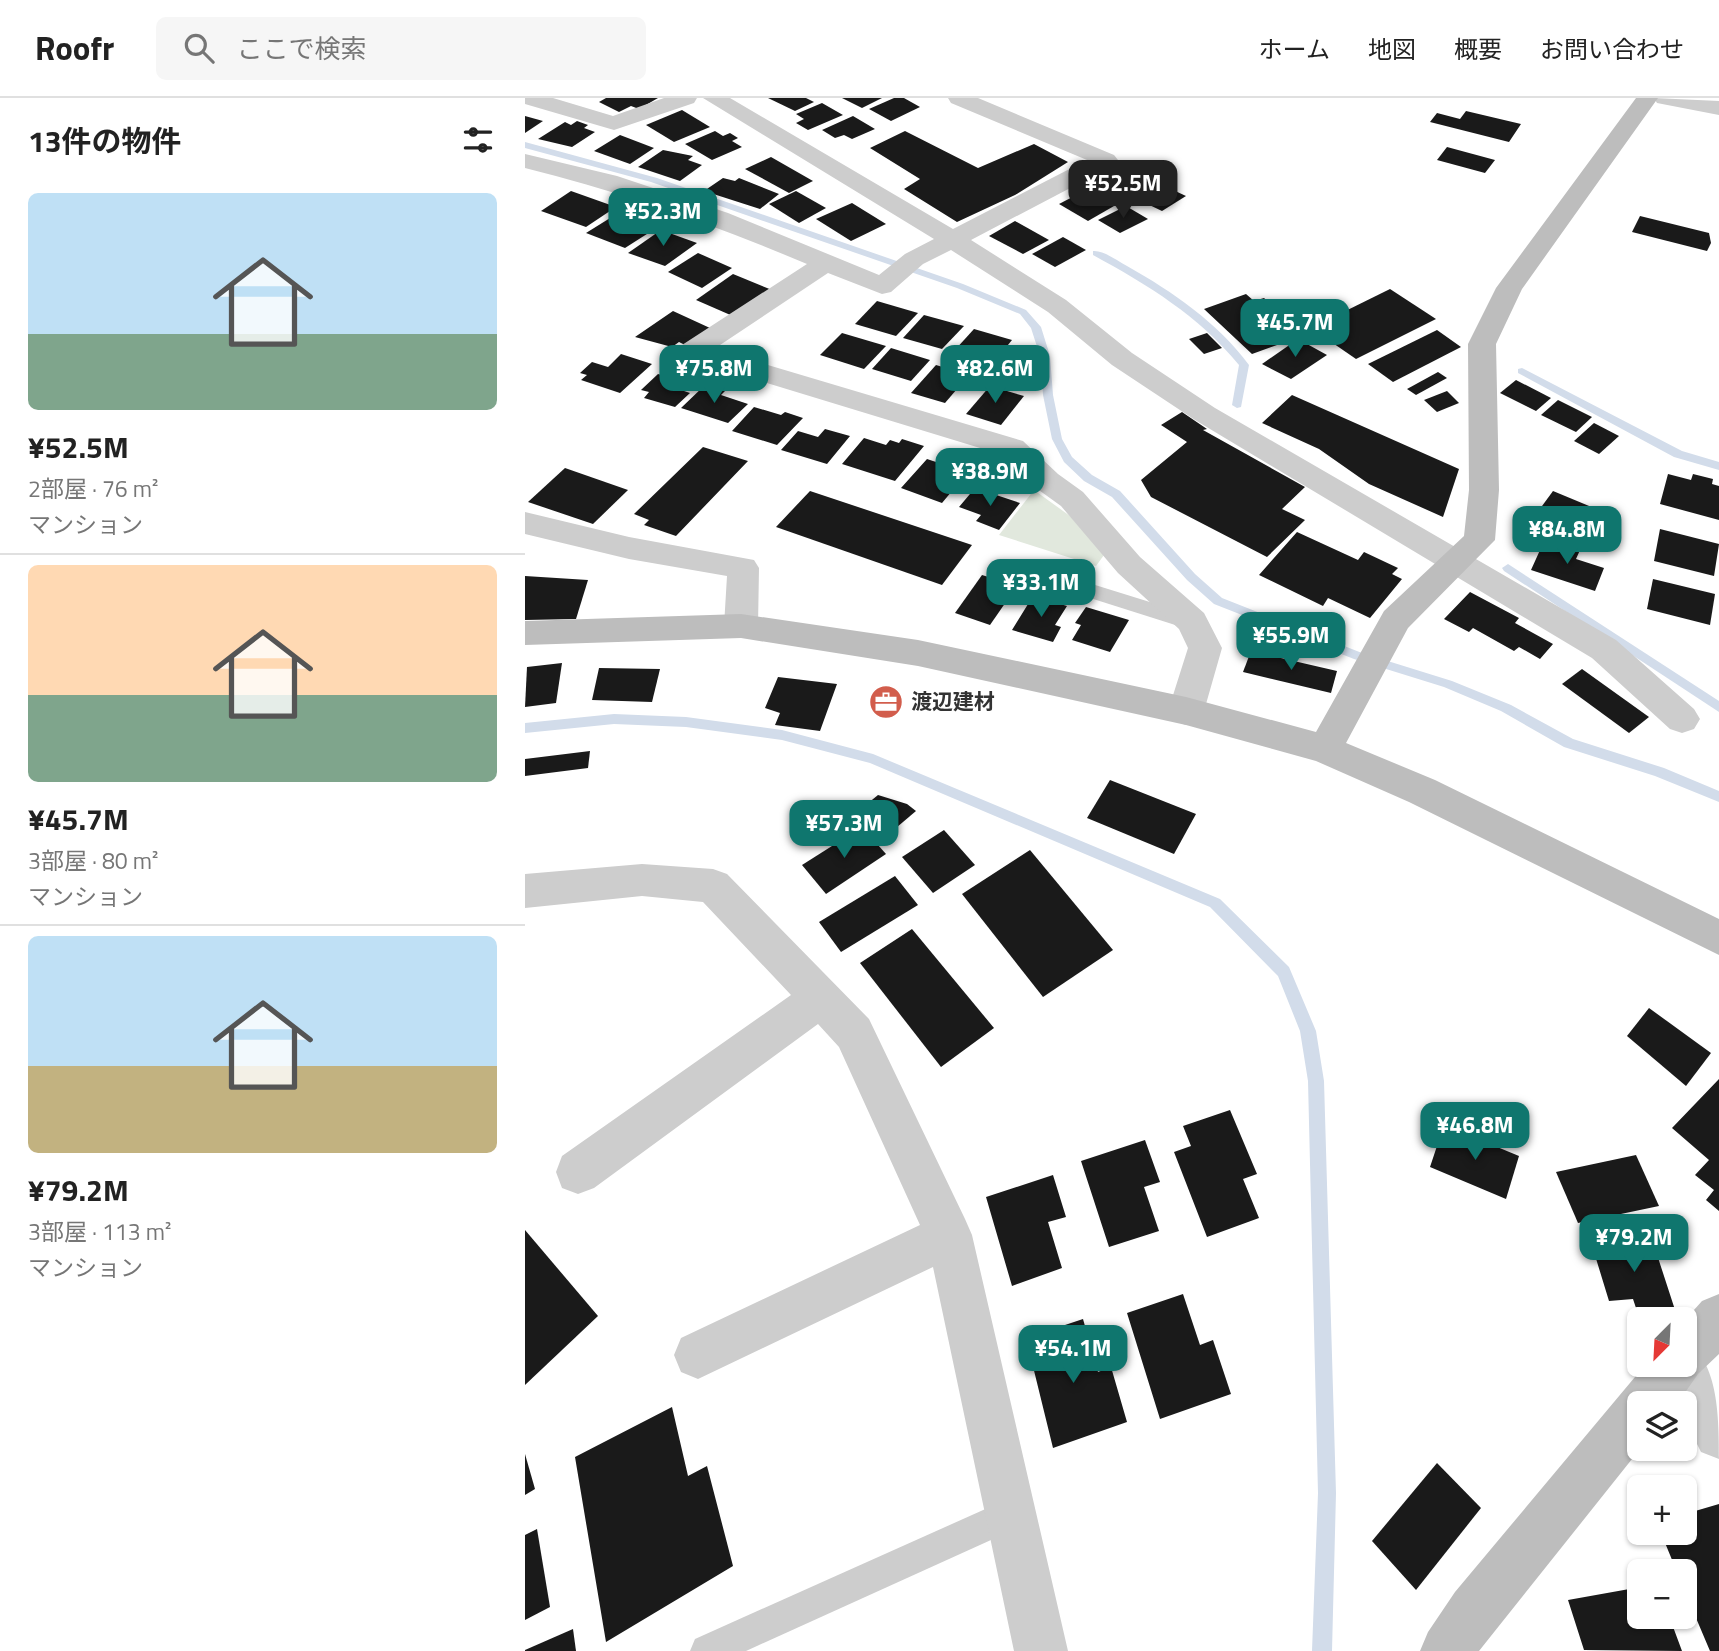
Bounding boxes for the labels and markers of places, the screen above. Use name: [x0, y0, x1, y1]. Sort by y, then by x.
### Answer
pin: ¥52.5M: [1066, 160, 1180, 220]
pin: ¥52.3M: [606, 188, 720, 248]
pin: ¥45.7M: [1238, 300, 1352, 359]
pin: ¥75.8M: [657, 345, 771, 405]
pin: ¥82.6M: [938, 345, 1052, 405]
pin: ¥38.9M: [933, 448, 1047, 508]
pin: ¥84.8M: [1510, 506, 1624, 566]
pin: ¥33.1M: [984, 560, 1098, 619]
pin: ¥55.9M: [1234, 612, 1348, 672]
office icon: 渡辺建材: [867, 683, 905, 721]
place label: 渡辺建材: [911, 685, 995, 717]
pin: ¥57.3M: [787, 800, 901, 860]
pin: ¥46.8M: [1418, 1102, 1532, 1162]
pin: ¥79.2M: [1577, 1214, 1691, 1274]
pin: ¥54.1M: [1016, 1326, 1130, 1385]

